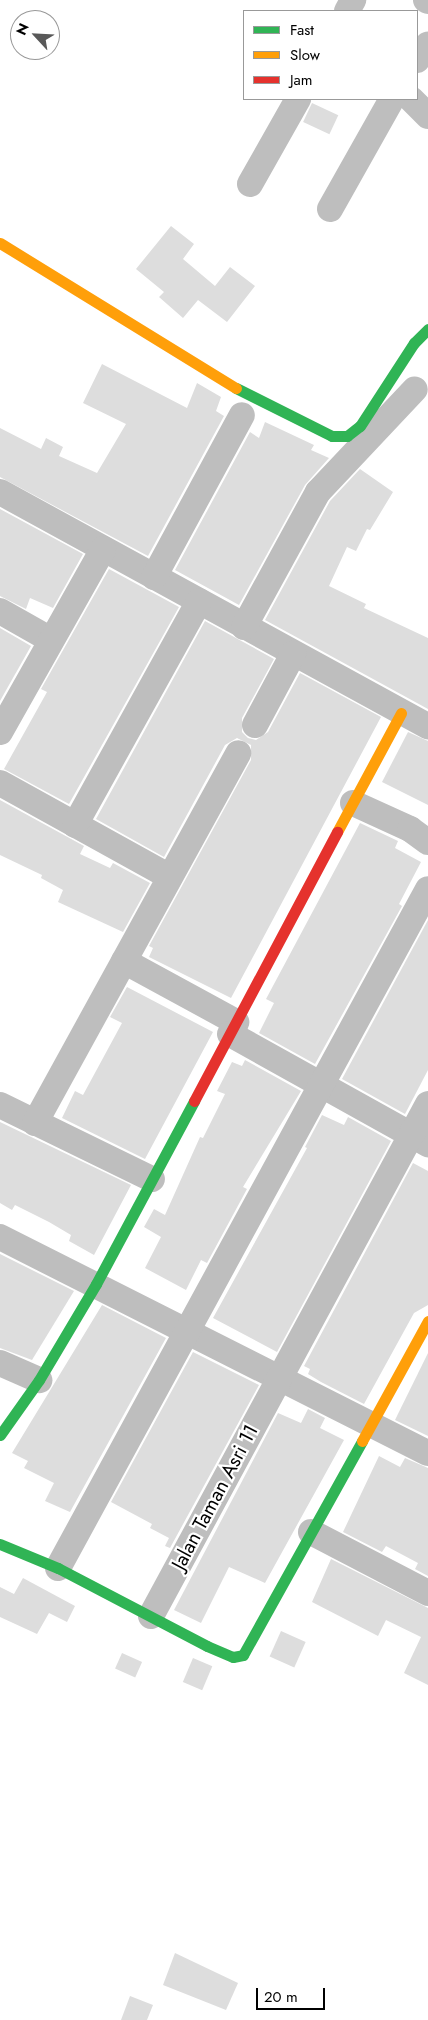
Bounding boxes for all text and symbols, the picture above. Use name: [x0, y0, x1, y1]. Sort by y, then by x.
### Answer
north arrow: [10, 10, 60, 60]
legend: [243, 10, 418, 100]
text: Fast: [290, 19, 314, 41]
text: N: [11, 20, 34, 38]
text: Slow: [290, 44, 320, 66]
text: Jam: [290, 69, 313, 91]
street label: Jalan Taman Asri 11: [167, 1420, 263, 1574]
scale bar: [258, 1978, 327, 2010]
text: 20 m: [264, 1986, 298, 2008]

